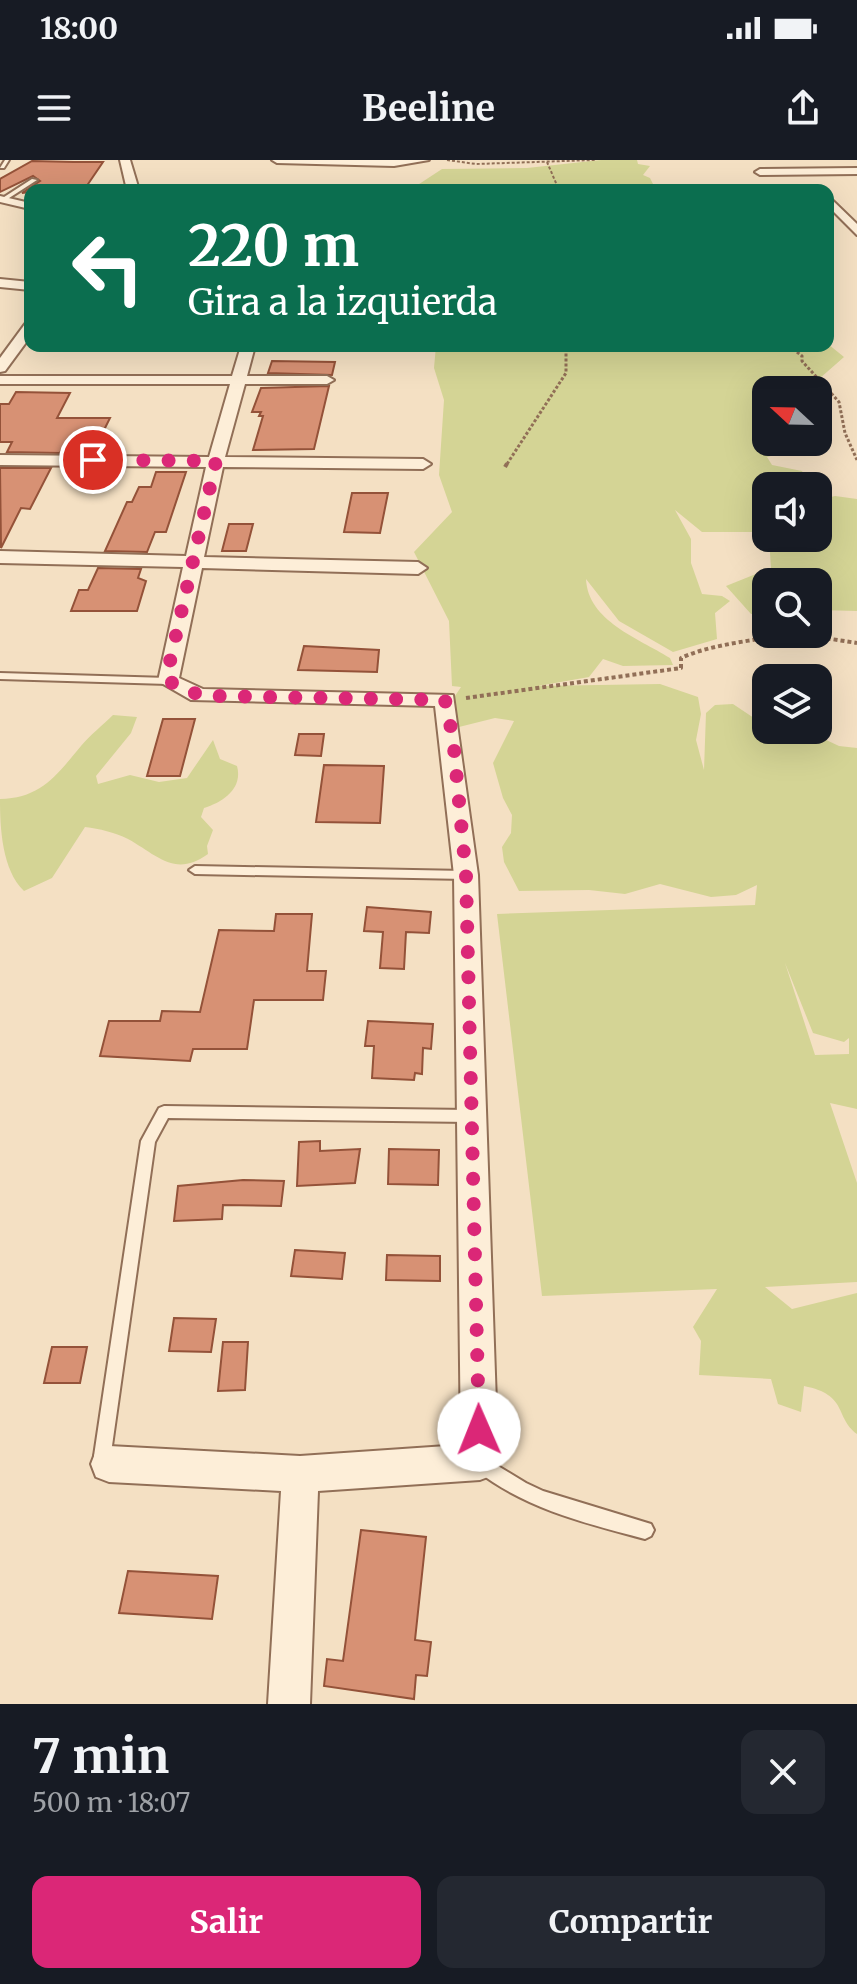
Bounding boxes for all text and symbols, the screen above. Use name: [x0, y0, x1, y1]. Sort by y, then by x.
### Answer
text: 18:00: [40, 9, 118, 47]
icon: menu: [32, 86, 76, 130]
text: Beeline: [362, 86, 495, 131]
icon: share: [781, 86, 825, 130]
text: 220 m: [188, 211, 359, 281]
icon: left: [56, 216, 160, 320]
text: Gira a la izquierda: [188, 280, 497, 325]
north arrow: [752, 376, 832, 456]
map controls: [752, 376, 832, 744]
pin: [59, 426, 127, 494]
icon: arrive: [71, 438, 115, 482]
button: sound: [752, 472, 832, 552]
button: search: [752, 568, 832, 648]
button: layers: [752, 664, 832, 744]
position arrow: [437, 1388, 521, 1472]
text: 7 min: [32, 1726, 169, 1786]
button: close: [741, 1730, 825, 1814]
text: 500 m · 18:07: [32, 1786, 190, 1819]
button: Salir: [32, 1876, 421, 1968]
button: Compartir: [437, 1876, 825, 1968]

